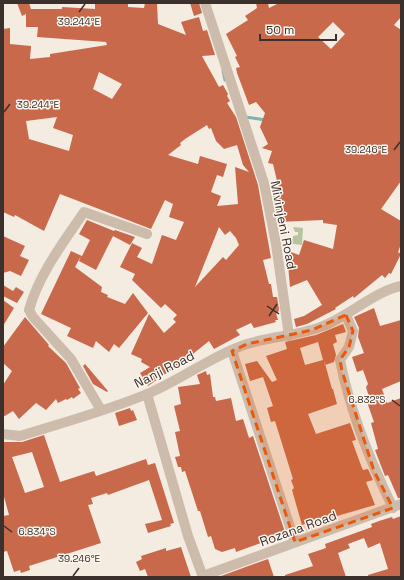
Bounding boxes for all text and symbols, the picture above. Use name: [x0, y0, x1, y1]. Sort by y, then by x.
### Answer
text: 39.244°E: [58, 15, 101, 28]
scale bar: [260, 16, 336, 42]
text: 50 m: [266, 22, 294, 38]
text: 39.244°E: [17, 98, 60, 111]
text: 39.246°E: [345, 143, 387, 156]
street label: Mivinjeni Road: [267, 179, 300, 271]
street label: Nanji Road: [131, 347, 197, 392]
text: 6.832°S: [349, 393, 385, 406]
street label: Rozana Road: [257, 507, 339, 550]
text: 6.834°S: [18, 525, 56, 538]
text: 39.246°E: [58, 552, 100, 565]

